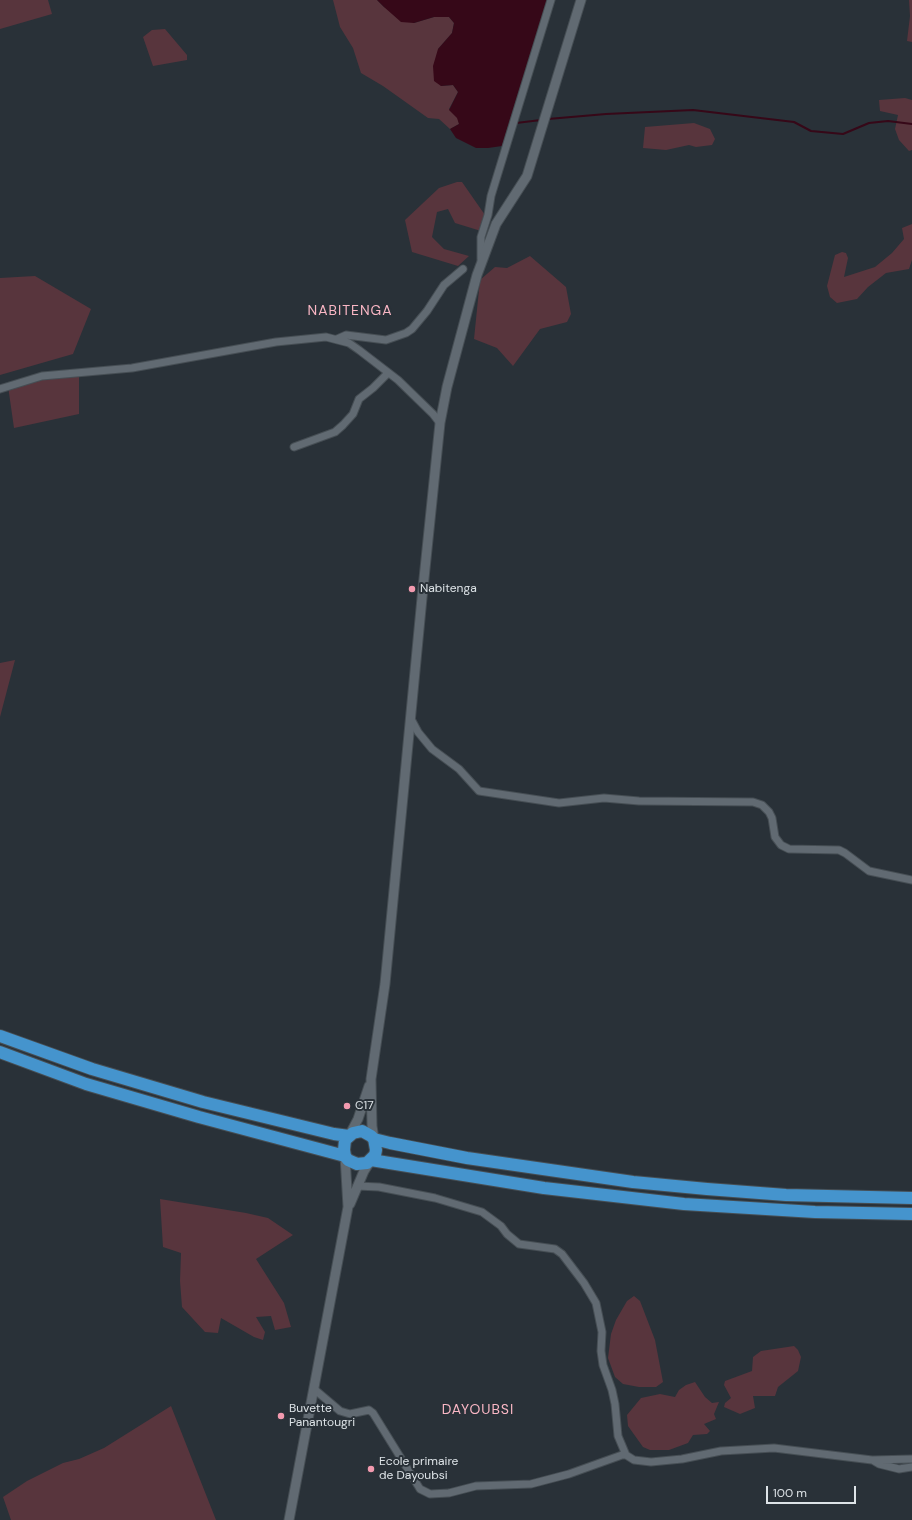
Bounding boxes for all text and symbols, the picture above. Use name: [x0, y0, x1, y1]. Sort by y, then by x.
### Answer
district label: NABITENGA: [307, 303, 393, 319]
place label: Nabitenga: [420, 582, 477, 596]
marker: Nabitenga: [407, 584, 417, 594]
place label: C17: [355, 1099, 374, 1113]
marker: C17: [342, 1101, 352, 1111]
place label: Buvette Panantougri: [289, 1402, 355, 1430]
district label: DAYOUBSI: [442, 1402, 514, 1418]
marker: Buvette Panantougri: [276, 1411, 286, 1421]
place label: Ecole primaire de Dayoubsi: [379, 1455, 458, 1483]
marker: Ecole primaire de Dayoubsi: [366, 1464, 376, 1474]
scale bar: [768, 1478, 858, 1504]
text: 100 m: [773, 1485, 807, 1501]

